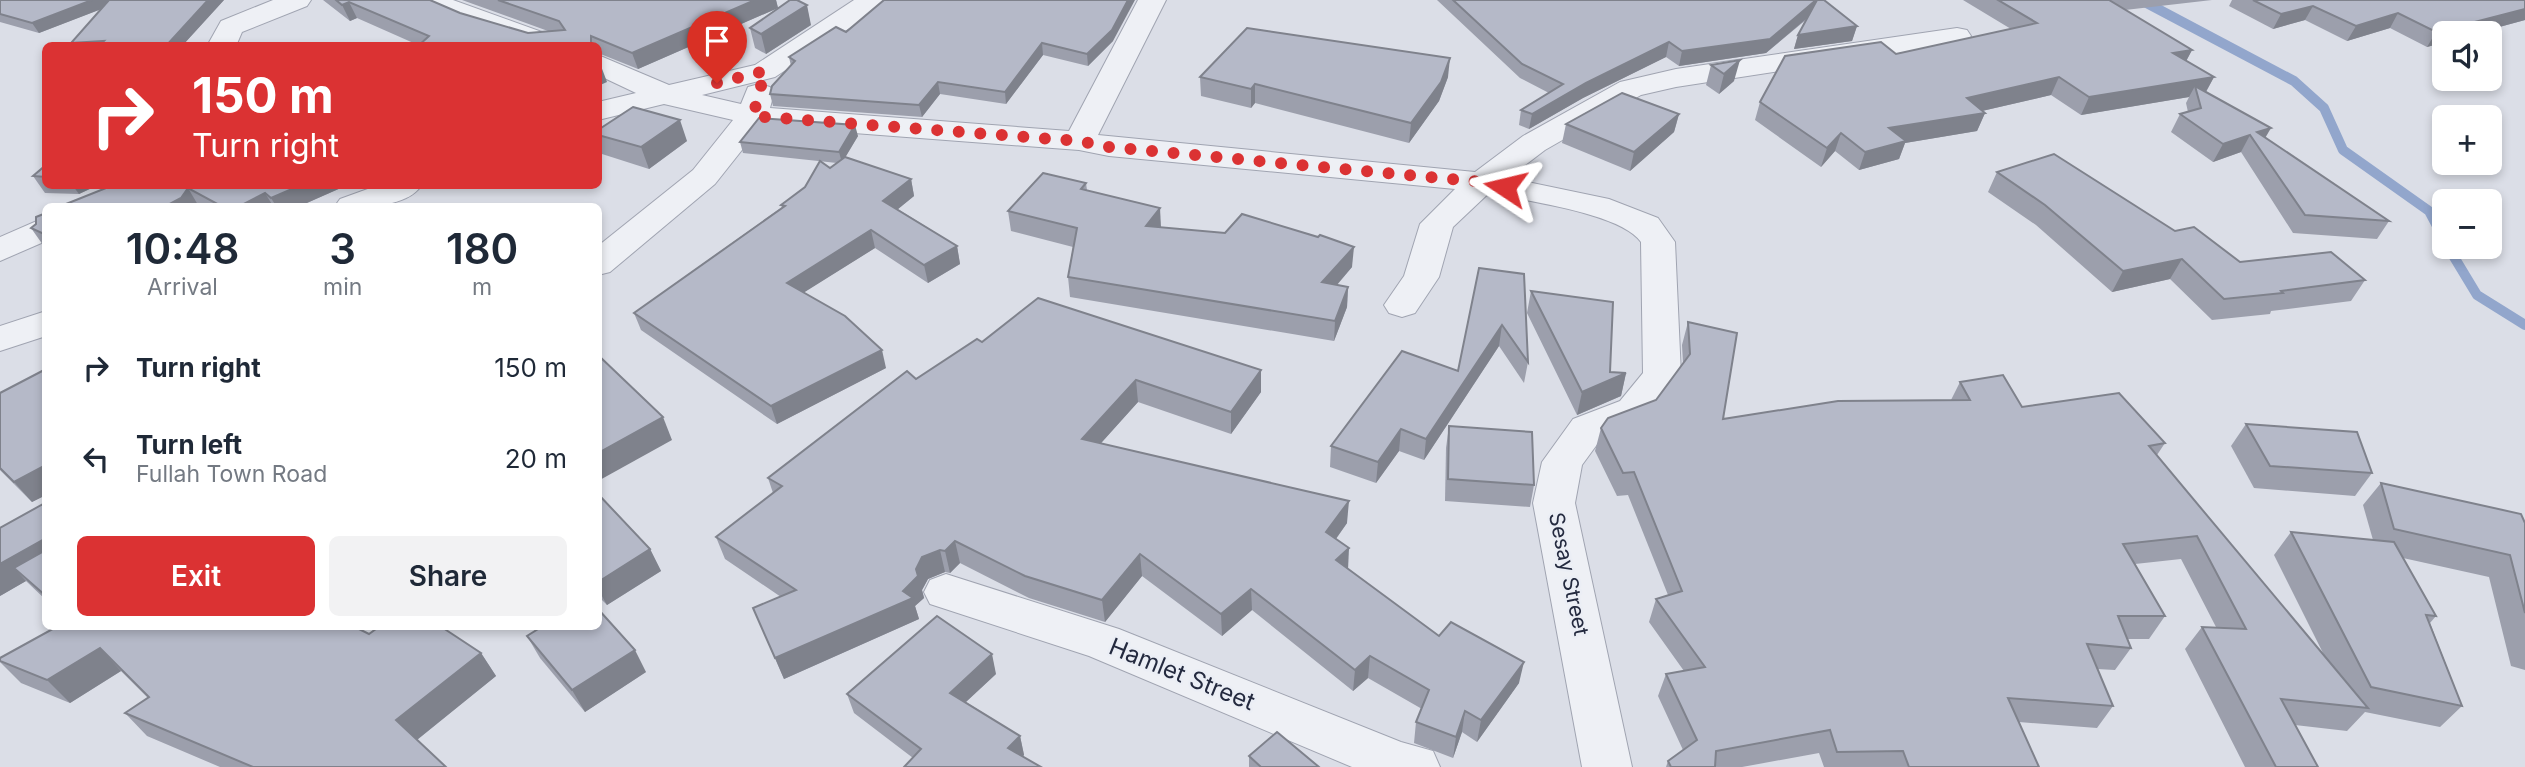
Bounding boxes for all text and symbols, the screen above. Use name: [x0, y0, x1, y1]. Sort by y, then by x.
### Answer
pin: [687, 11, 747, 83]
map controls: [2432, 21, 2502, 259]
button: sound: [2432, 21, 2502, 91]
icon: arrive: [698, 22, 736, 60]
text: 150 m: [192, 66, 334, 125]
icon: right: [77, 70, 168, 161]
button: +: [2432, 105, 2502, 175]
text: Turn right: [192, 126, 339, 165]
position arrow: [1468, 150, 1542, 224]
button: −: [2432, 189, 2502, 259]
text: 10:48: [126, 223, 239, 274]
text: 3: [329, 223, 356, 274]
text: 180: [446, 223, 518, 274]
text: Arrival: [147, 273, 218, 301]
text: min: [323, 273, 362, 301]
text: m: [472, 273, 492, 301]
icon: right: [77, 349, 115, 387]
text: Turn right: [136, 352, 261, 383]
text: 150 m: [494, 352, 567, 383]
text: Turn left: [136, 429, 242, 460]
icon: left: [77, 440, 115, 478]
text: 20 m: [505, 443, 567, 474]
text: Fullah Town Road: [136, 460, 327, 488]
street label: Sesay Street: [1544, 510, 1594, 638]
button: Exit: [77, 536, 315, 616]
button: Share: [329, 536, 567, 616]
street label: Hamlet Street: [1105, 632, 1259, 716]

